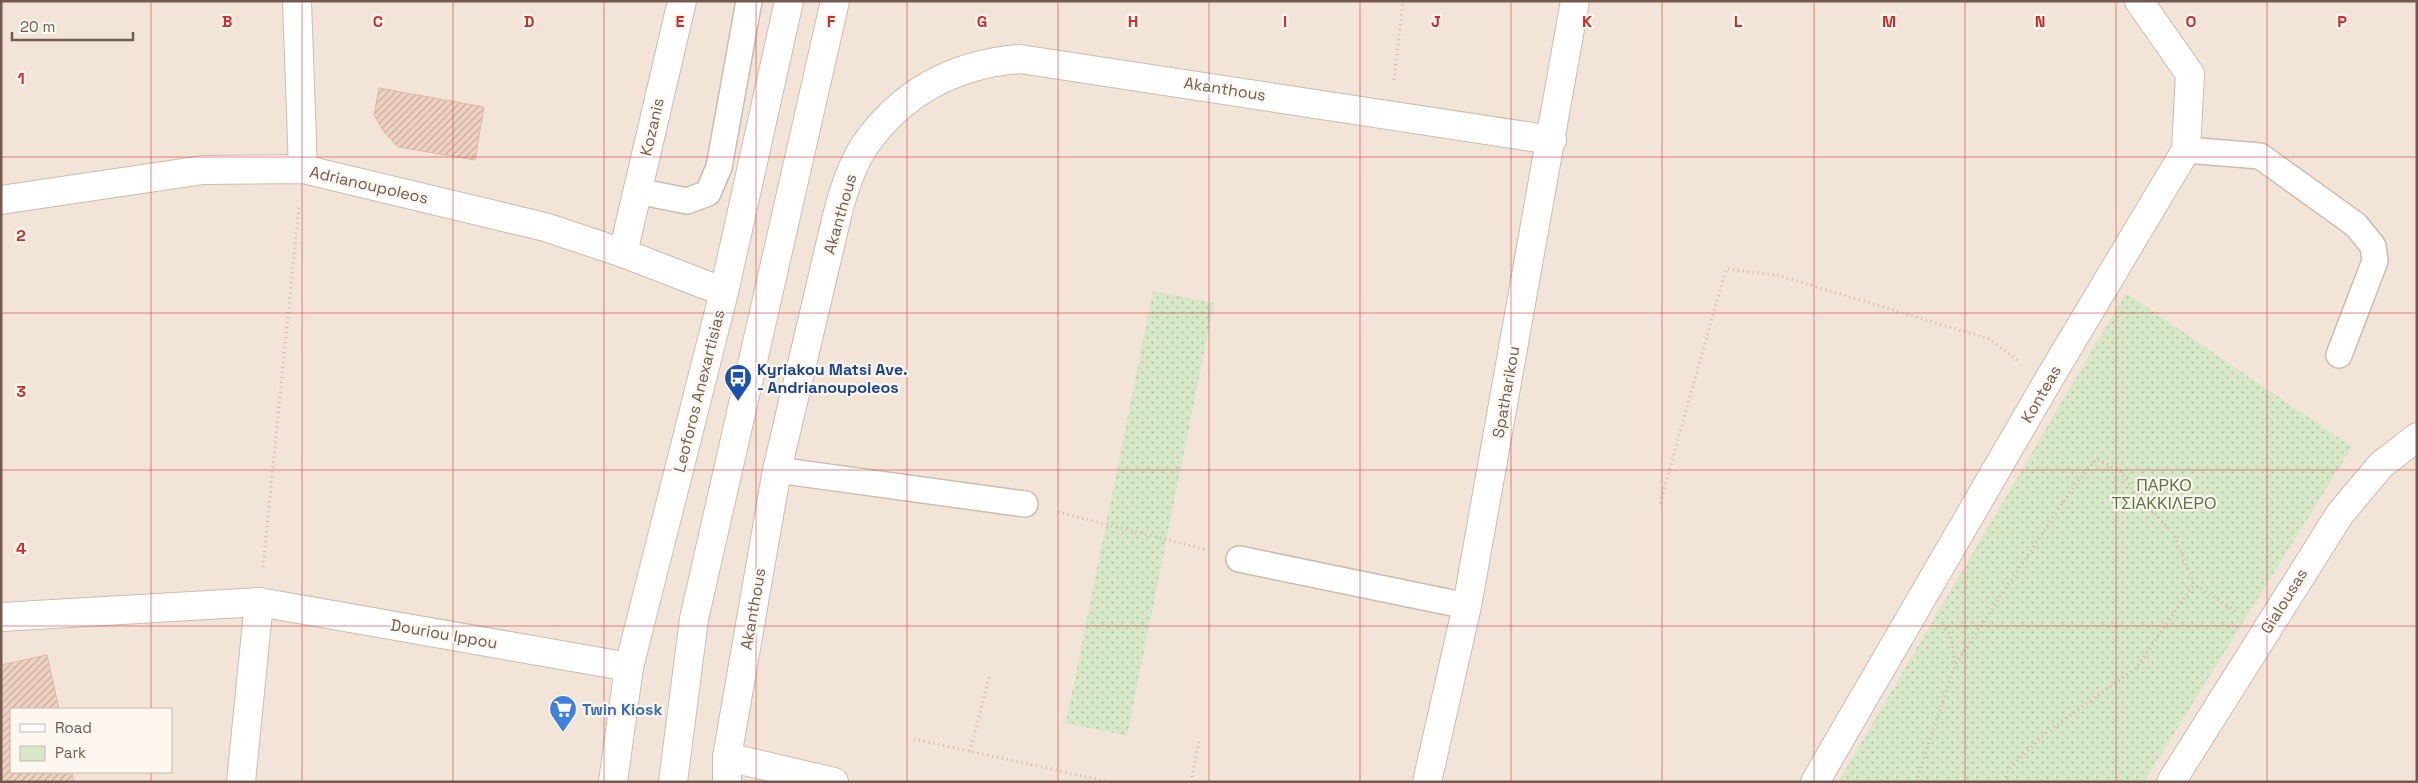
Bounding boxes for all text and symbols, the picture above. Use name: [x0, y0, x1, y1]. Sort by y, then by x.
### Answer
scale bar: [12, 10, 134, 42]
text: B: [222, 11, 232, 32]
text: C: [373, 11, 383, 32]
text: D: [524, 11, 534, 32]
text: E: [676, 11, 685, 32]
text: F: [827, 11, 836, 32]
text: G: [977, 11, 987, 32]
text: H: [1128, 11, 1138, 32]
text: I: [1283, 11, 1287, 32]
text: J: [1431, 11, 1441, 32]
text: K: [1582, 11, 1592, 32]
text: L: [1734, 11, 1743, 32]
text: M: [1882, 11, 1896, 32]
text: N: [2035, 11, 2045, 32]
text: O: [2186, 11, 2197, 32]
text: P: [2337, 11, 2347, 32]
text: 20 m: [20, 17, 55, 36]
text: 1: [17, 68, 25, 89]
street label: Akanthous: [1183, 72, 1267, 106]
street label: Kozanis: [635, 96, 669, 158]
street label: Adrianoupoleos: [308, 161, 430, 209]
street label: Akanthous: [819, 171, 861, 257]
text: 2: [16, 225, 26, 246]
street label: Leoforos Anexartisias: [669, 308, 729, 474]
street label: Spatharikou: [1488, 344, 1524, 440]
place label: Kyriakou Matsi Ave. - Andrianoupoleos: [757, 359, 908, 398]
street label: Konteas: [2016, 361, 2066, 427]
bus stop icon: Kyriakou Matsi Ave. - Andrianoupoleos: [723, 363, 753, 402]
text: 3: [16, 381, 26, 402]
park label: ΠΑΡΚΟ ΤΣΙΑΚΚΙΛΕΡΟ: [2111, 475, 2217, 514]
text: 4: [16, 538, 26, 559]
street label: Gialousas: [2256, 564, 2312, 638]
street label: Akanthous: [735, 567, 771, 651]
street label: Douriou Ippou: [389, 614, 499, 654]
supermarket icon: Twin Kiosk: [548, 694, 578, 733]
place label: Twin Kiosk: [582, 699, 663, 720]
legend: [10, 708, 172, 773]
text: Road: [55, 718, 92, 737]
text: Park: [55, 743, 86, 762]

